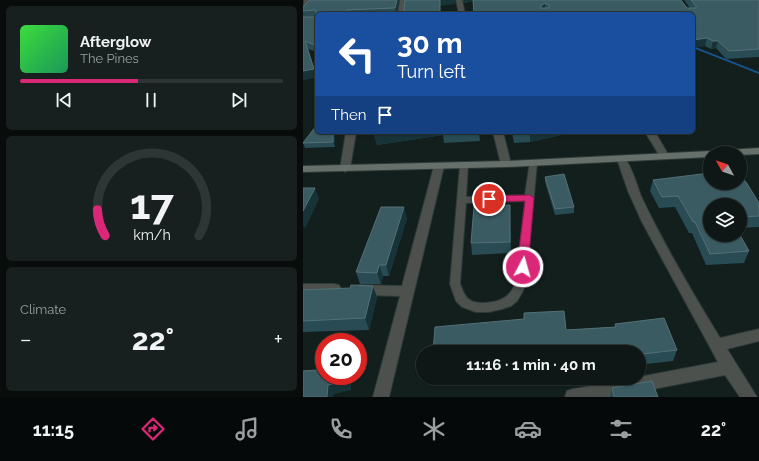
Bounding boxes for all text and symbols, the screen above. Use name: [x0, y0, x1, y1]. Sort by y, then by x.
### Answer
text: 30 m: [397, 27, 463, 60]
icon: left: [331, 28, 383, 80]
text: Afterglow: [80, 33, 151, 51]
text: The Pines: [80, 51, 139, 66]
text: Turn left: [397, 61, 466, 82]
icon: previous: [53, 89, 75, 111]
icon: pause: [140, 89, 162, 111]
icon: next: [228, 89, 250, 111]
icon: arrive: [374, 104, 396, 126]
text: Then: [331, 106, 366, 124]
north arrow: [703, 146, 747, 190]
map controls: [703, 146, 747, 242]
text: 17: [130, 180, 174, 229]
pin: [472, 182, 506, 216]
icon: arrive: [478, 188, 500, 210]
button: layers: [703, 198, 747, 242]
text: km/h: [133, 227, 170, 243]
position arrow: [502, 246, 544, 288]
text: Climate: [20, 302, 66, 317]
text: 22°: [132, 322, 174, 357]
text: −: [20, 326, 32, 352]
text: +: [274, 326, 283, 352]
speed limit sign: 20: [315, 333, 367, 385]
text: 11:16 · 1 min · 40 m: [466, 356, 596, 374]
icon: directions: [139, 415, 167, 443]
icon: music: [233, 415, 261, 443]
icon: phone: [327, 415, 355, 443]
icon: climate: [420, 415, 448, 443]
icon: car: [514, 415, 542, 443]
icon: filters: [607, 415, 635, 443]
text: 11:15: [33, 419, 74, 440]
text: 22°: [701, 419, 726, 440]

